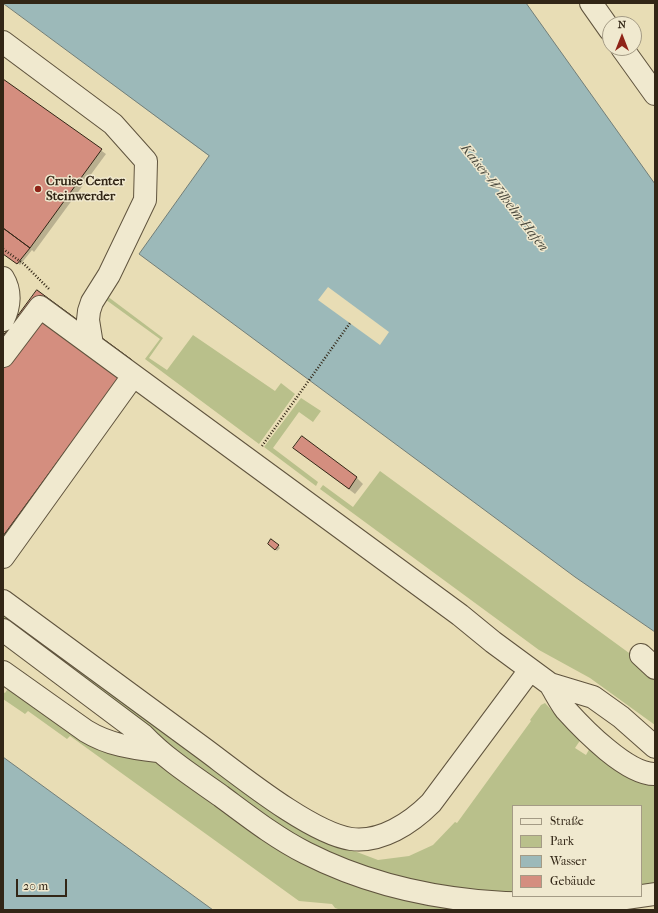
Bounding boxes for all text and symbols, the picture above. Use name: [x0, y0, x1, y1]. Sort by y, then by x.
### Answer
north arrow: [602, 16, 642, 56]
text: N: [618, 18, 626, 31]
water label: Kaiser-Wilhelm-Hafen: [457, 141, 551, 255]
place label: Cruise Center Steinwerder: [46, 174, 125, 205]
marker: Cruise Center Steinwerder: [33, 184, 43, 194]
legend: [512, 805, 642, 897]
text: Straße: [550, 814, 584, 828]
text: Park: [550, 834, 574, 848]
text: Wasser: [550, 854, 586, 868]
scale bar: [18, 871, 69, 897]
text: Gebäude: [550, 874, 595, 888]
text: 20 m: [23, 879, 48, 893]

